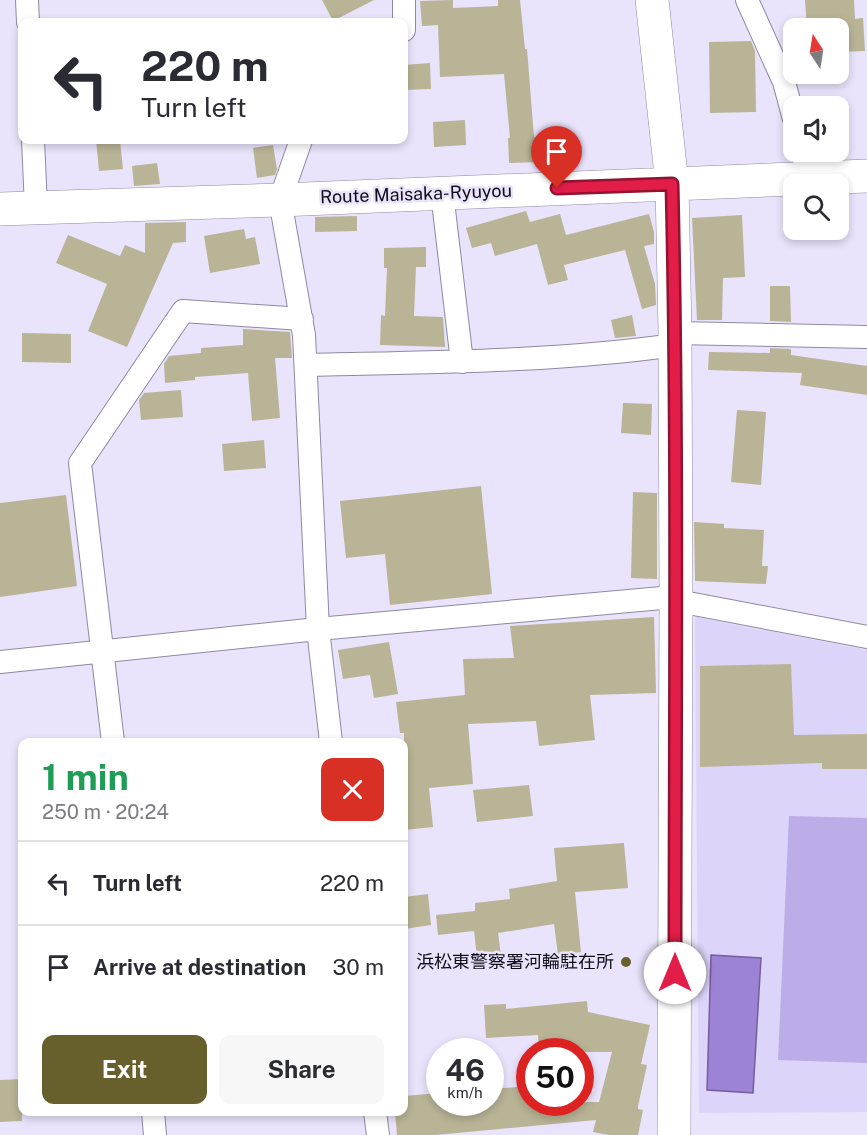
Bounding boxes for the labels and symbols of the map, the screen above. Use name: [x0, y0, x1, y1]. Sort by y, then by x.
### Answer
north arrow: [783, 18, 849, 84]
pin: [531, 126, 582, 188]
street label: Route Maisaka-Ryuyou: [320, 180, 512, 207]
position arrow: [643, 941, 707, 1005]
place label: 浜松東警察署河輪駐在所: [416, 951, 614, 972]
marker: 浜松東警察署河輪駐在所: [619, 955, 633, 969]
speed limit sign: 50: [516, 1038, 594, 1116]

